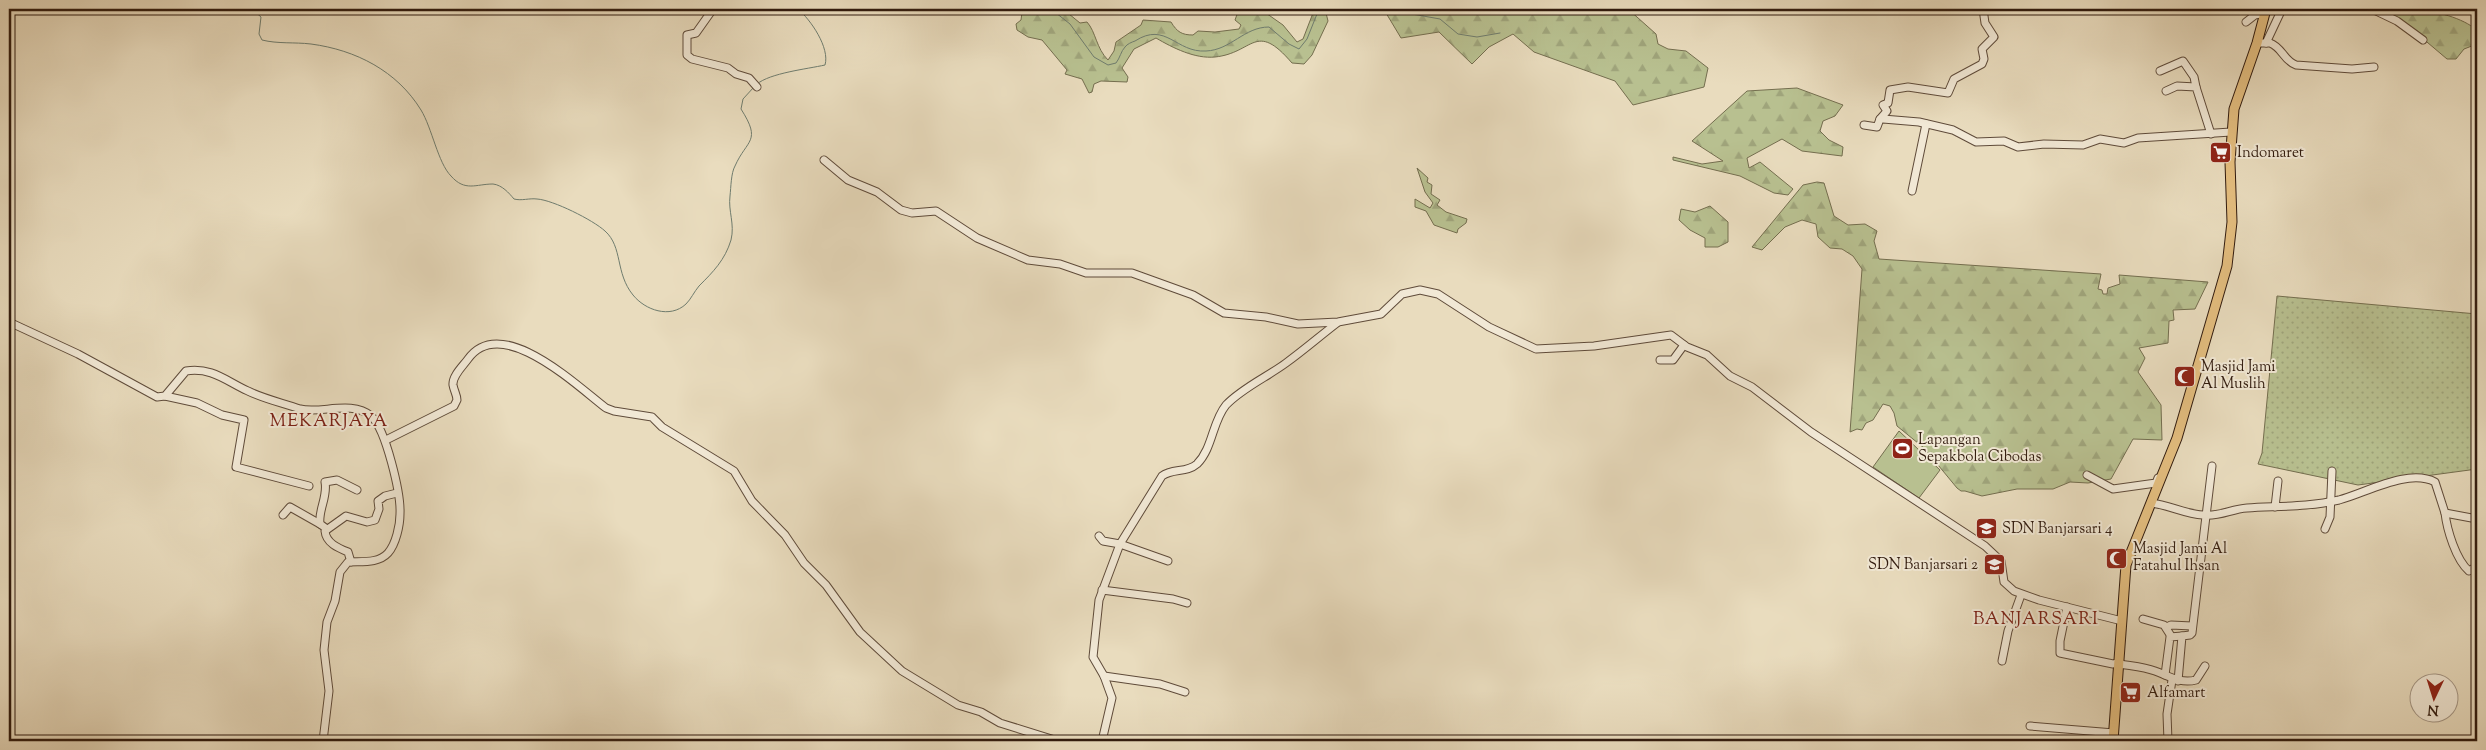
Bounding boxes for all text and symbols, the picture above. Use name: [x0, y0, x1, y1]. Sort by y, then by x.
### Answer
supermarket icon: Indomaret: [2209, 141, 2233, 165]
place label: Indomaret: [2237, 143, 2304, 164]
place label: Masjid Jami Al Muslih: [2201, 357, 2276, 395]
mosque icon: Masjid Jami Al Muslih: [2173, 364, 2197, 388]
district label: MEKARJAYA: [270, 409, 388, 435]
place label: Lapangan Sepakbola Cibodas: [1918, 430, 2041, 468]
sports icon: Lapangan Sepakbola Cibodas: [1890, 437, 1914, 461]
school or university icon: SDN Banjarsari 4: [1974, 517, 1998, 541]
place label: SDN Banjarsari 4: [2002, 519, 2113, 540]
place label: Masjid Jami Al Fatahul Ihsan: [2133, 539, 2227, 577]
mosque icon: Masjid Jami Al Fatahul Ihsan: [2105, 546, 2129, 570]
school or university icon: SDN Banjarsari 2: [1982, 553, 2006, 577]
place label: SDN Banjarsari 2: [1868, 555, 1978, 576]
district label: BANJARSARI: [1973, 607, 2099, 633]
north arrow: [2408, 672, 2458, 722]
supermarket icon: Alfamart: [2119, 681, 2143, 705]
place label: Alfamart: [2147, 683, 2205, 704]
text: N: [2427, 699, 2440, 719]

